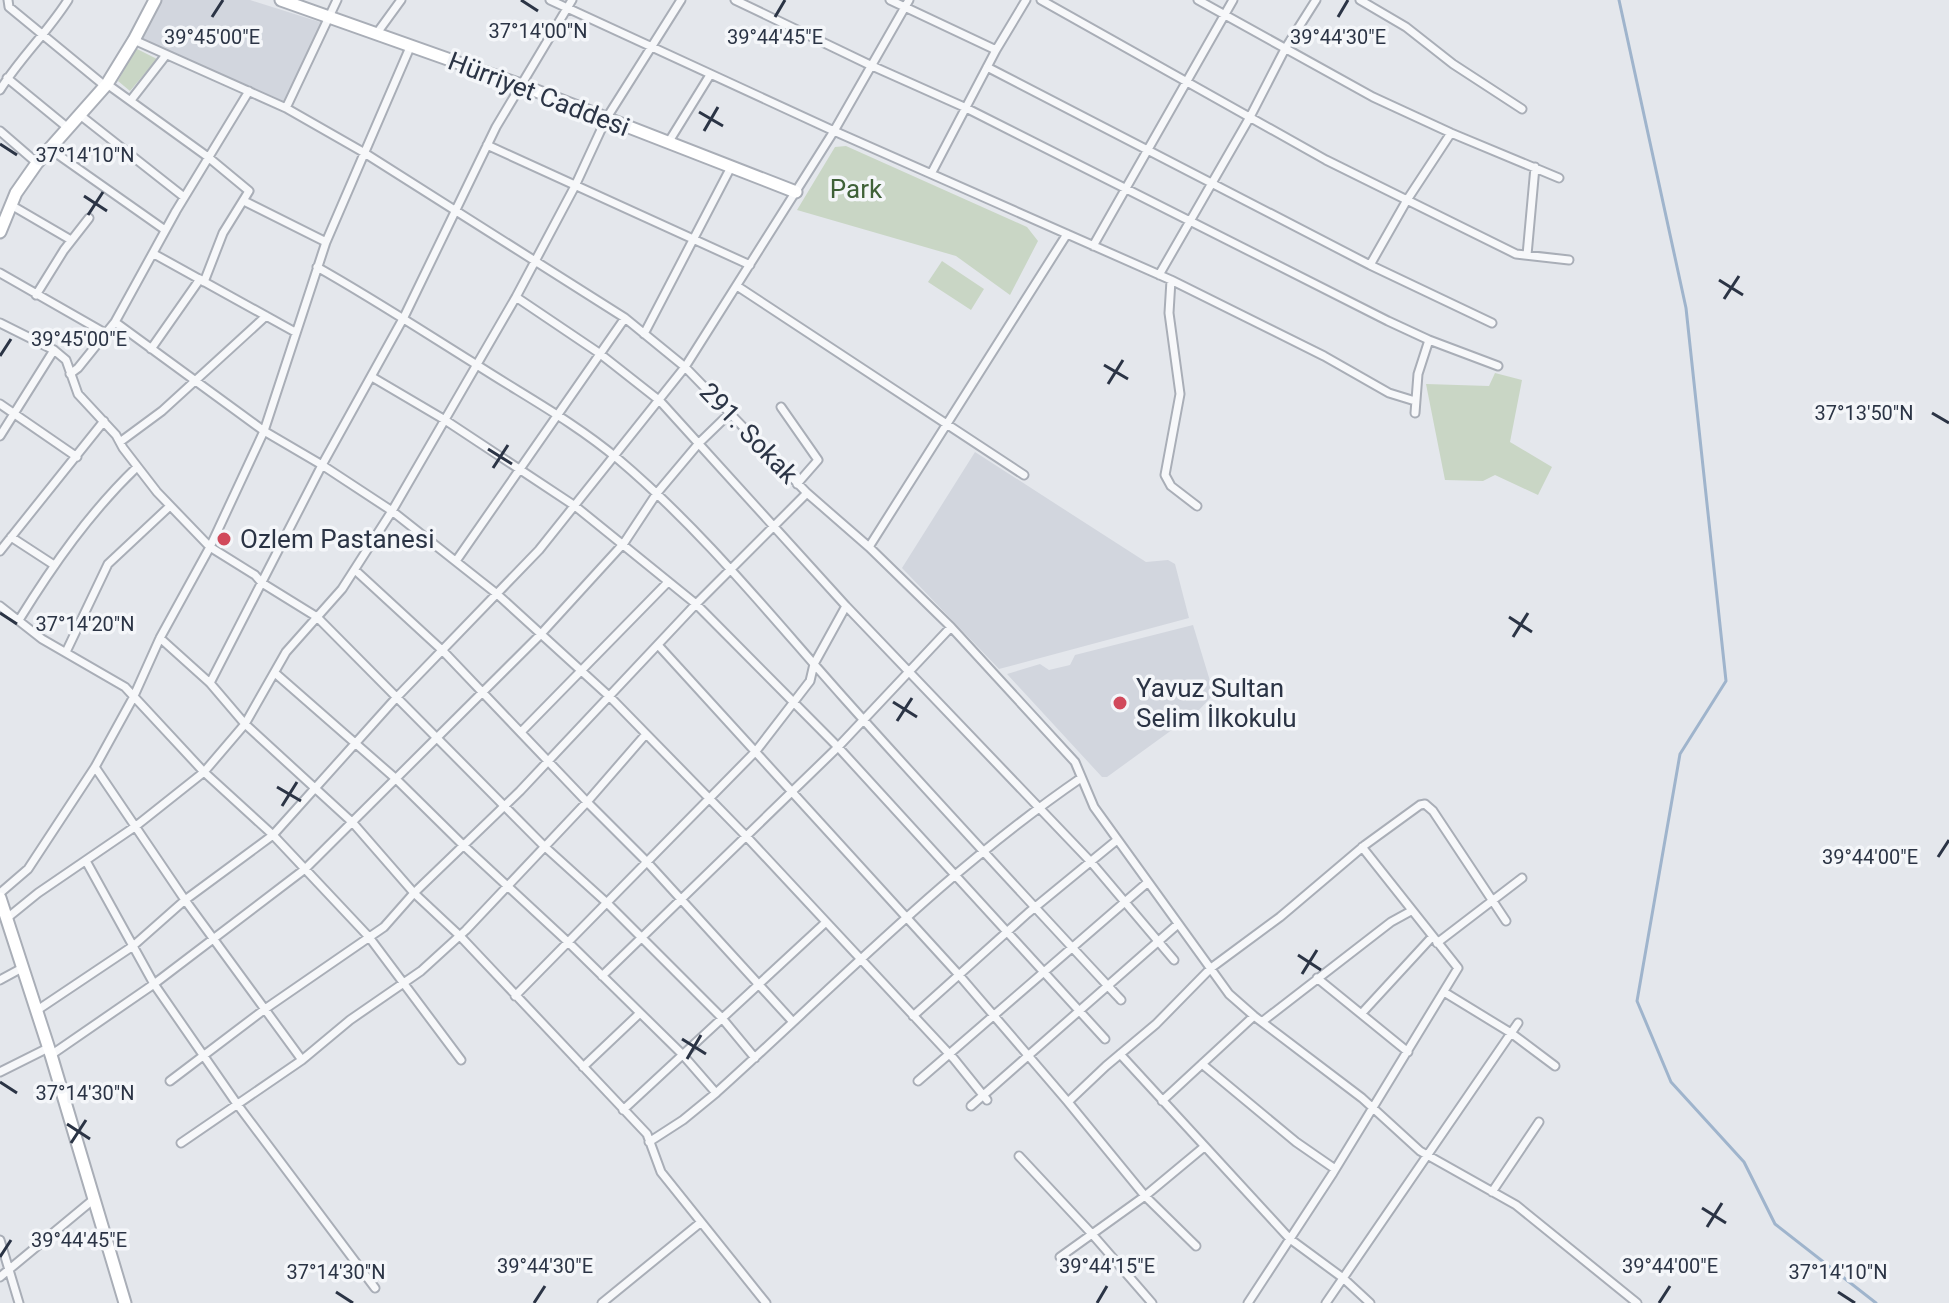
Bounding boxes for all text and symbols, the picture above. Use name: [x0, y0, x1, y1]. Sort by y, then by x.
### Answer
text: 37°14'00"N: [488, 19, 588, 43]
text: 39°45'00"E: [164, 25, 260, 49]
text: 39°44'45"E: [727, 25, 823, 49]
text: 39°44'30"E: [1290, 25, 1386, 49]
street label: Hürriyet Caddesi: [444, 46, 634, 142]
text: 37°14'10"N: [35, 143, 135, 167]
park label: Park: [830, 174, 883, 204]
text: 39°45'00"E: [31, 327, 127, 351]
street label: 291. Sokak: [694, 377, 805, 490]
text: 37°13'50"N: [1814, 401, 1914, 425]
place label: Ozlem Pastanesi: [240, 524, 435, 554]
marker: Ozlem Pastanesi: [215, 530, 233, 548]
text: 37°14'20"N: [35, 612, 135, 636]
place label: Yavuz Sultan Selim İlkokulu: [1136, 673, 1297, 733]
marker: Yavuz Sultan Selim İlkokulu: [1111, 694, 1129, 712]
text: 39°44'00"E: [1822, 845, 1918, 869]
text: 37°14'30"N: [35, 1081, 135, 1105]
text: 39°44'45"E: [31, 1228, 127, 1252]
text: 39°44'30"E: [497, 1254, 593, 1278]
text: 39°44'15"E: [1059, 1254, 1155, 1278]
text: 39°44'00"E: [1622, 1254, 1718, 1278]
text: 37°14'30"N: [286, 1260, 386, 1284]
text: 37°14'10"N: [1788, 1260, 1888, 1284]

